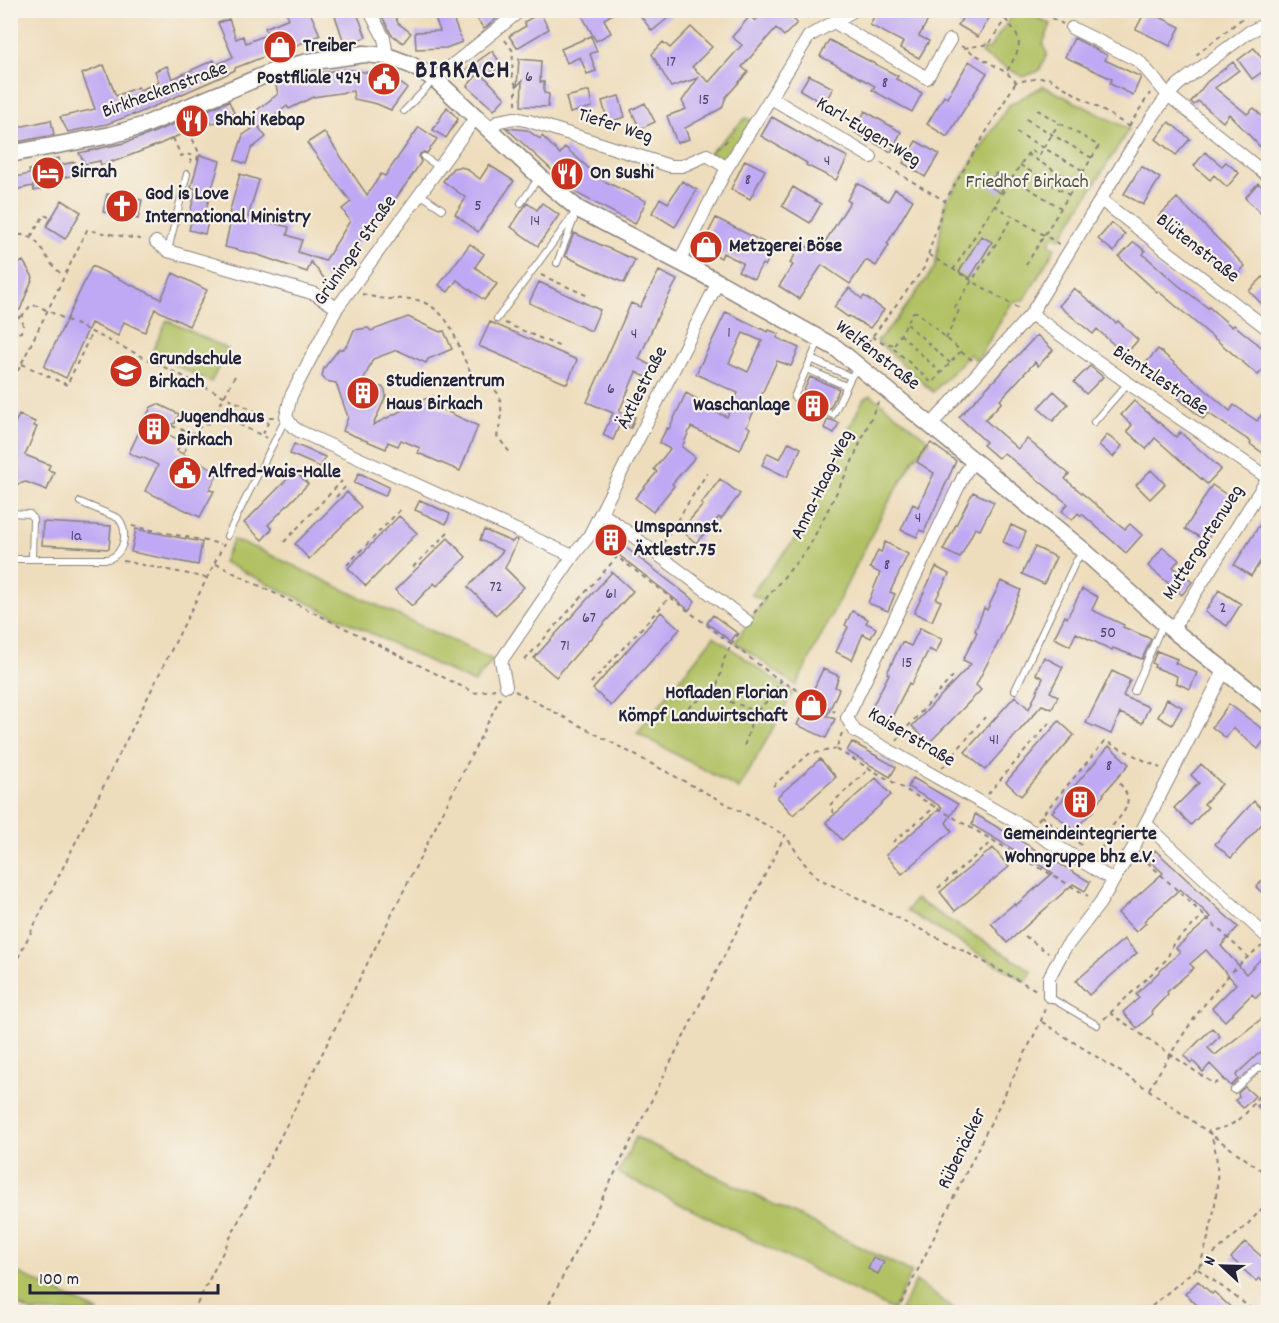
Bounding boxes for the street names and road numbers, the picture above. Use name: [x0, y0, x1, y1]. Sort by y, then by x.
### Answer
street label: Birkheckenstraße: [98, 55, 232, 127]
street label: Karl-Eugen-Weg: [810, 91, 926, 175]
street label: Tiefer Weg: [574, 102, 656, 152]
street label: Grüninger Straße: [307, 190, 405, 312]
street label: Blütenstraße: [1149, 207, 1245, 291]
street label: Welfenstraße: [829, 314, 926, 398]
street label: Bientzlestraße: [1106, 338, 1214, 424]
street label: Äxtlestraße: [610, 342, 676, 434]
street label: Anna-Haag-Weg: [784, 425, 862, 545]
street label: Muttergartenweg: [1156, 480, 1252, 606]
street label: Kaiserstraße: [862, 701, 960, 775]
street label: Rübenäcker: [931, 1103, 995, 1194]

